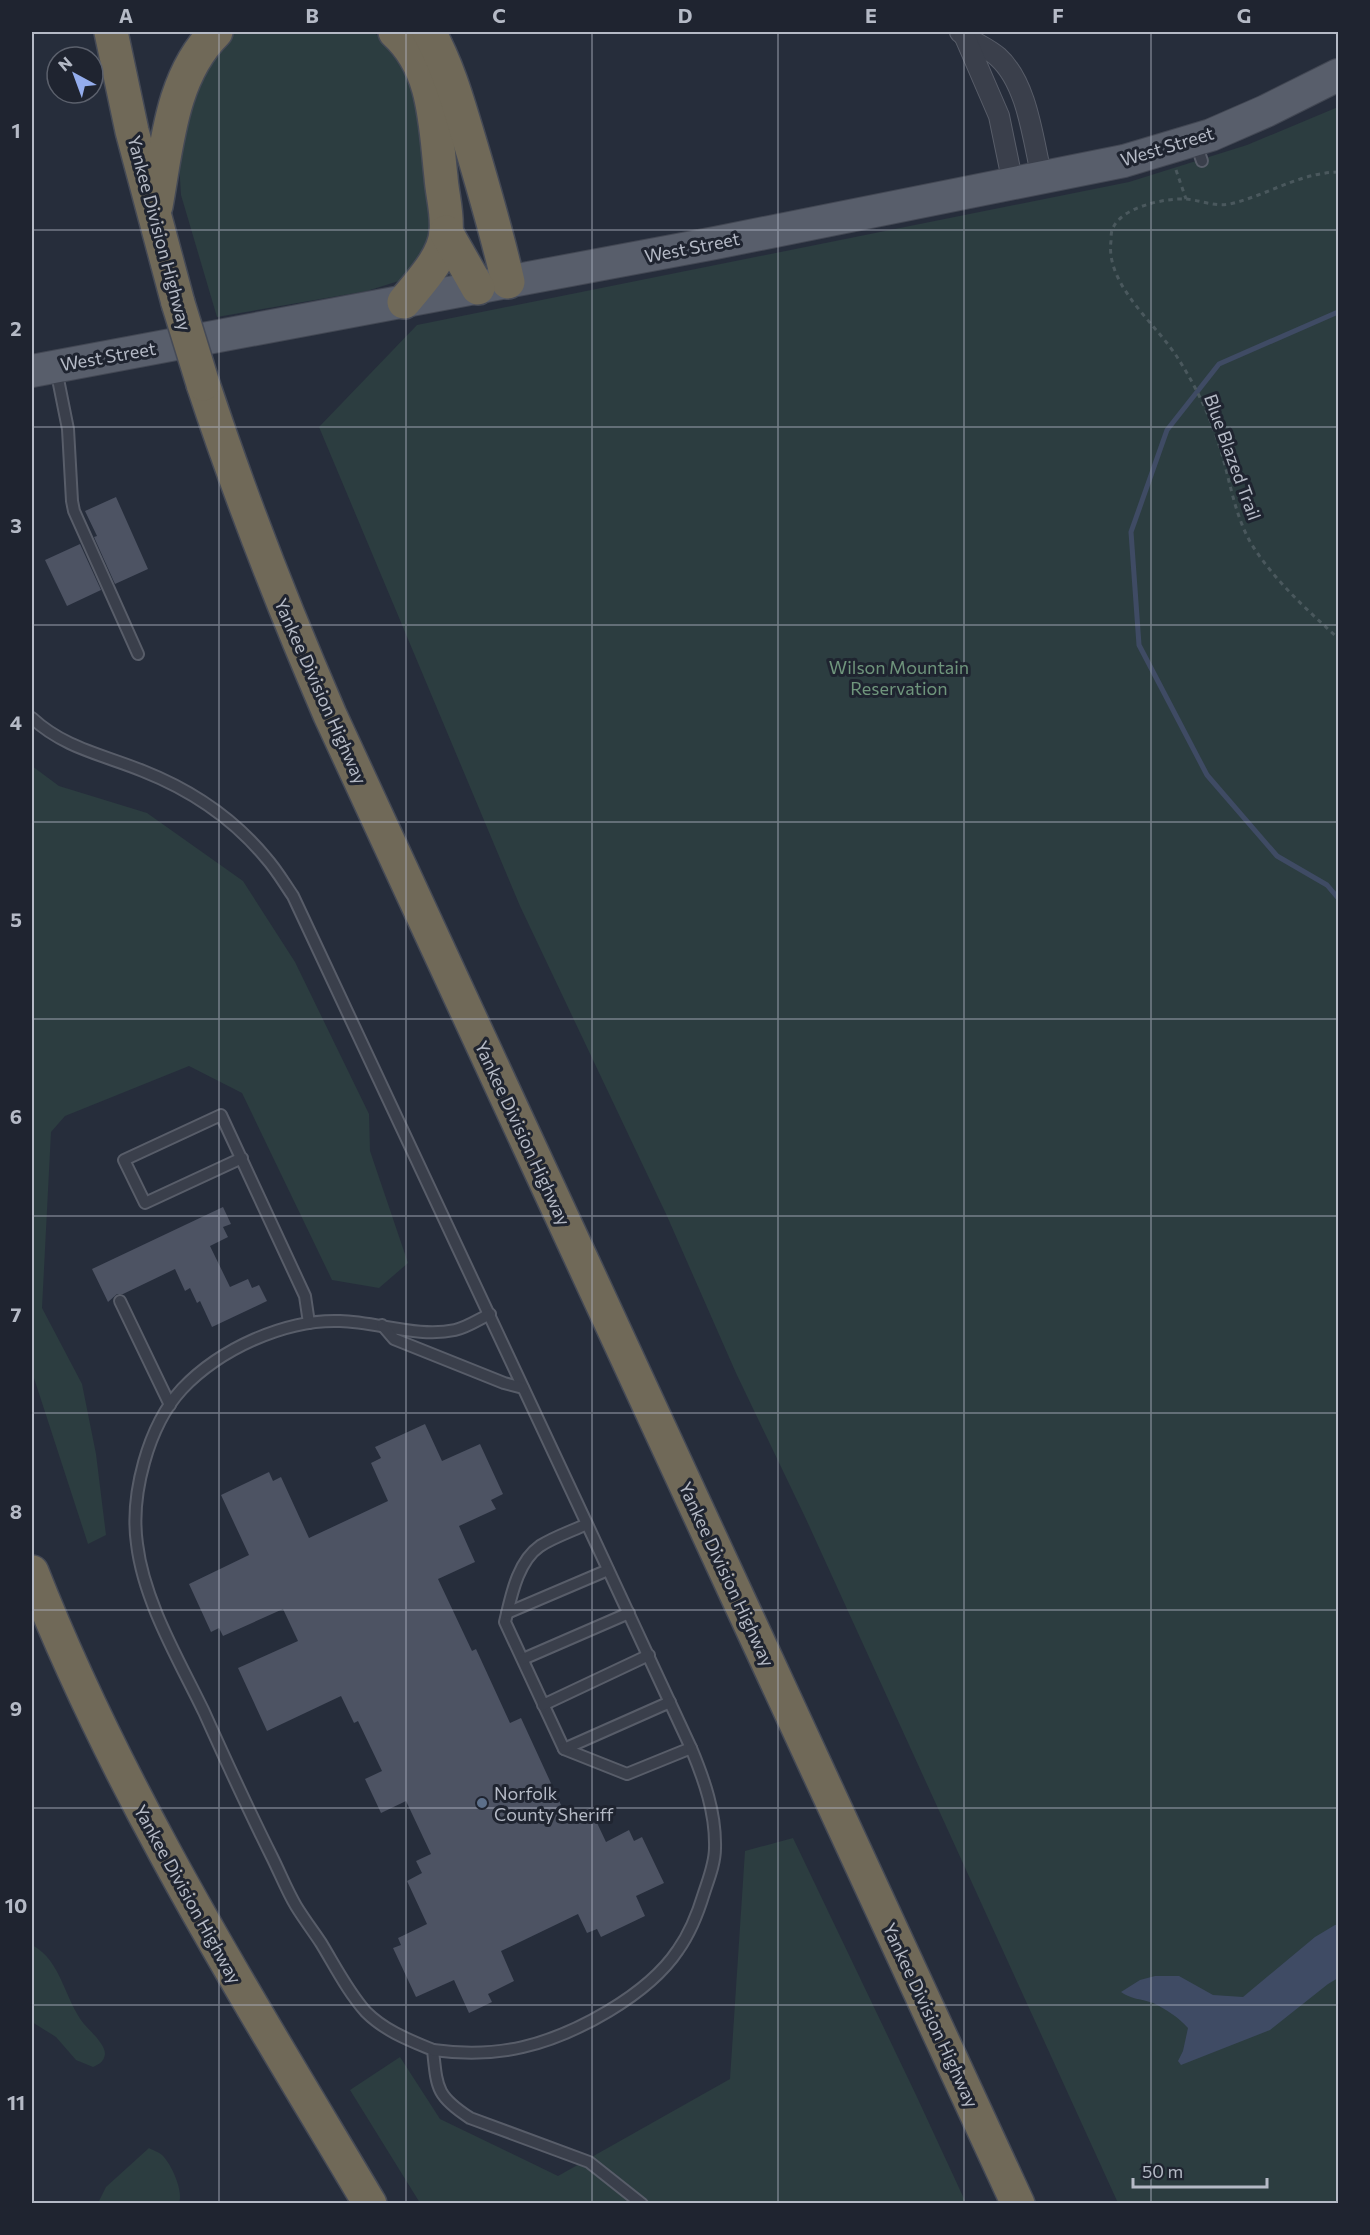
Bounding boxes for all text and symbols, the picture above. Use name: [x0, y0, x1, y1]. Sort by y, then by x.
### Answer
text: A: [119, 3, 133, 27]
text: B: [305, 3, 319, 27]
text: C: [492, 3, 506, 27]
text: D: [678, 3, 692, 27]
text: E: [865, 3, 877, 27]
text: F: [1052, 3, 1064, 27]
text: G: [1237, 3, 1251, 27]
north arrow: [45, 45, 105, 105]
text: N: [54, 52, 76, 74]
text: 1: [11, 118, 21, 142]
street label: West Street: [1118, 121, 1216, 171]
street label: Yankee Division Highway: [123, 133, 197, 333]
street label: West Street: [643, 227, 741, 267]
text: 2: [10, 316, 22, 340]
street label: West Street: [59, 337, 157, 375]
street label: Blue Blazed Trail: [1200, 391, 1266, 523]
text: 3: [10, 513, 22, 537]
street label: Yankee Division Highway: [270, 595, 372, 787]
park label: Wilson Mountain Reservation: [829, 656, 969, 699]
text: 4: [10, 710, 22, 734]
text: 5: [10, 907, 22, 931]
street label: Yankee Division Highway: [471, 1037, 575, 1229]
text: 6: [10, 1104, 22, 1128]
text: 7: [11, 1302, 22, 1326]
street label: Yankee Division Highway: [675, 1478, 779, 1670]
text: 8: [10, 1499, 22, 1523]
text: 9: [10, 1696, 22, 1720]
place label: Norfolk County Sheriff: [494, 1782, 614, 1825]
marker: Norfolk County Sheriff: [475, 1796, 489, 1810]
street label: Yankee Division Highway: [130, 1801, 246, 1987]
text: 10: [5, 1893, 27, 1917]
street label: Yankee Division Highway: [879, 1919, 983, 2111]
text: 11: [7, 2090, 25, 2114]
scale bar: [1133, 2151, 1266, 2189]
text: 50 m: [1142, 2160, 1183, 2182]

